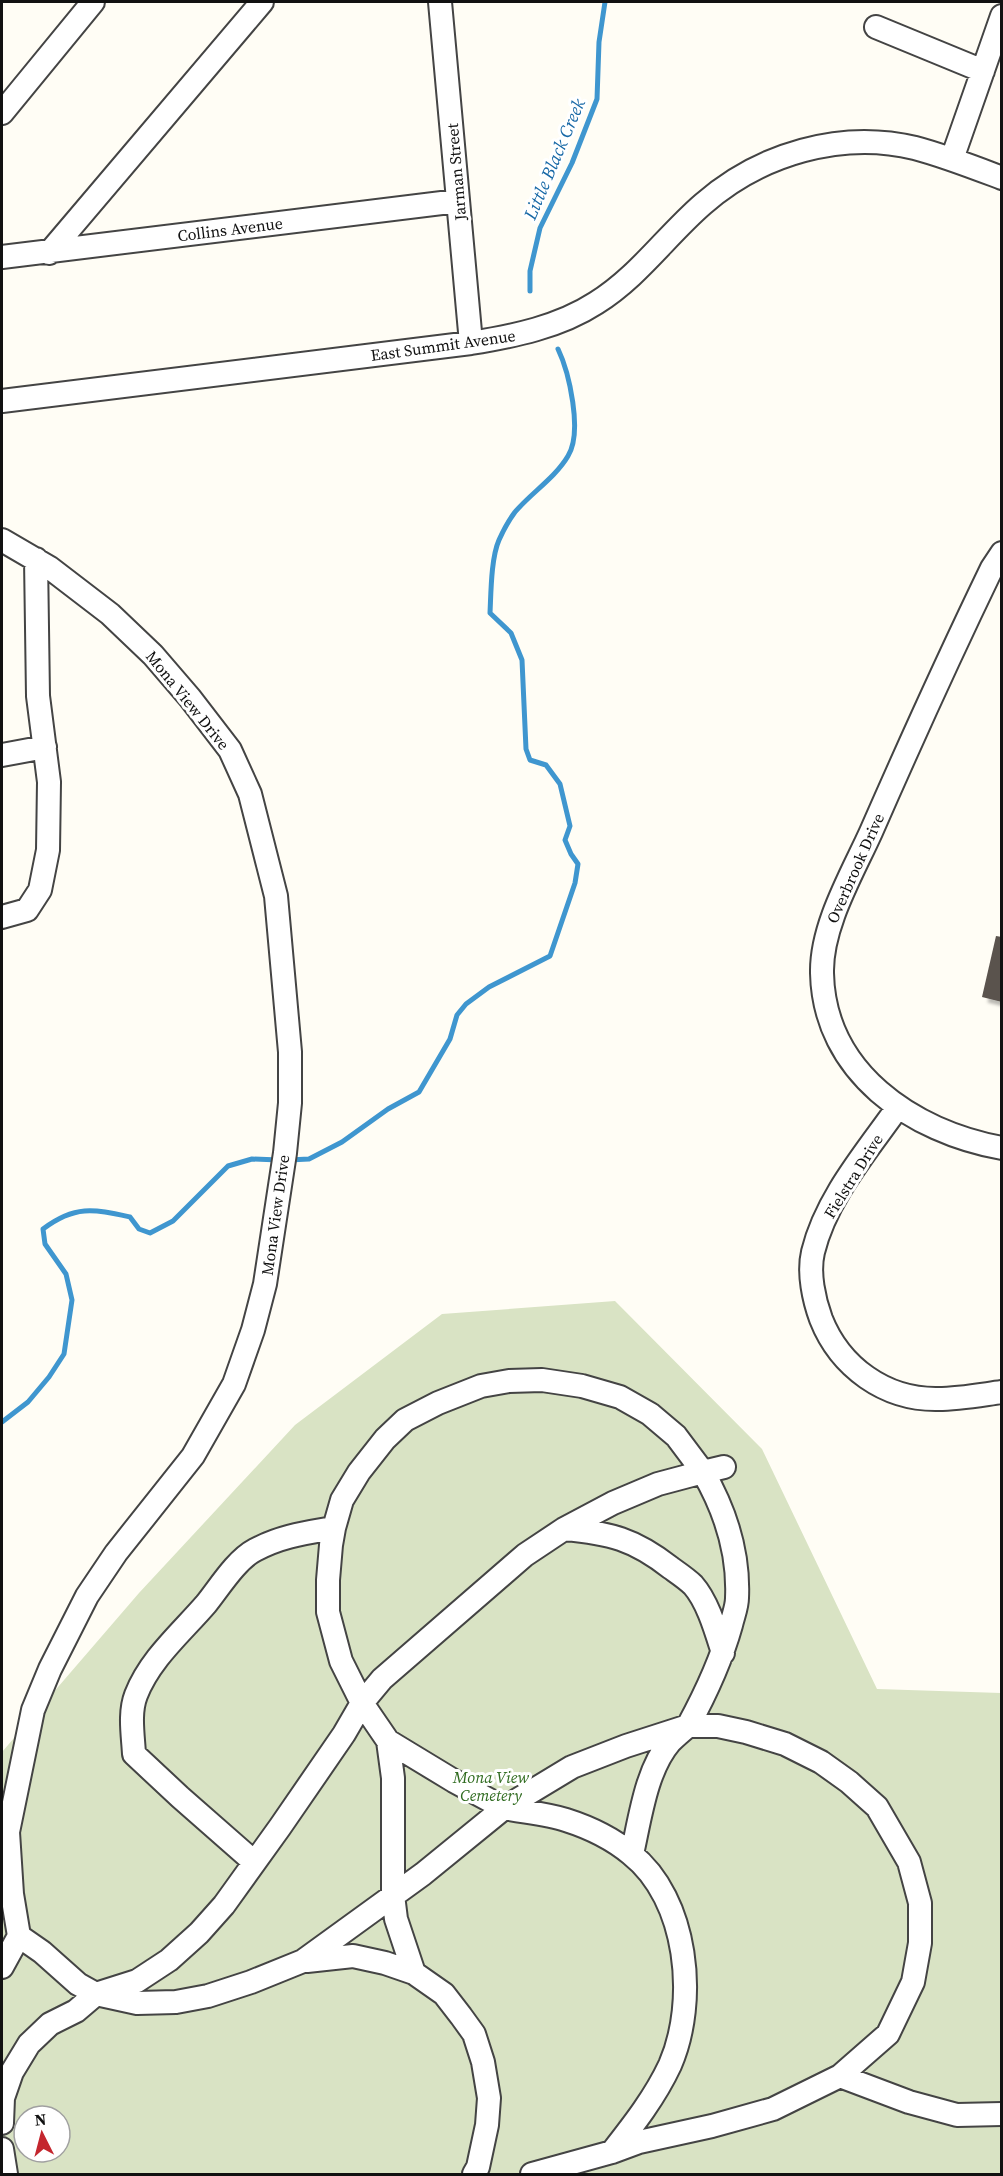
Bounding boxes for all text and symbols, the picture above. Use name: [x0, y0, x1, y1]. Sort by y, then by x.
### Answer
water label: Little Black Creek: [517, 94, 591, 224]
street label: Jarman Street: [441, 122, 471, 223]
street label: Collins Avenue: [176, 212, 284, 246]
street label: East Summit Avenue: [369, 324, 517, 366]
street label: Mona View Drive: [141, 646, 235, 754]
street label: Overbrook Drive: [821, 810, 889, 926]
street label: Fielstra Drive: [818, 1130, 888, 1222]
street label: Mona View Drive: [256, 1153, 294, 1277]
park label: Mona View Cemetery: [452, 1766, 529, 1806]
north arrow: [12, 2104, 72, 2164]
text: N: [33, 2107, 48, 2131]

